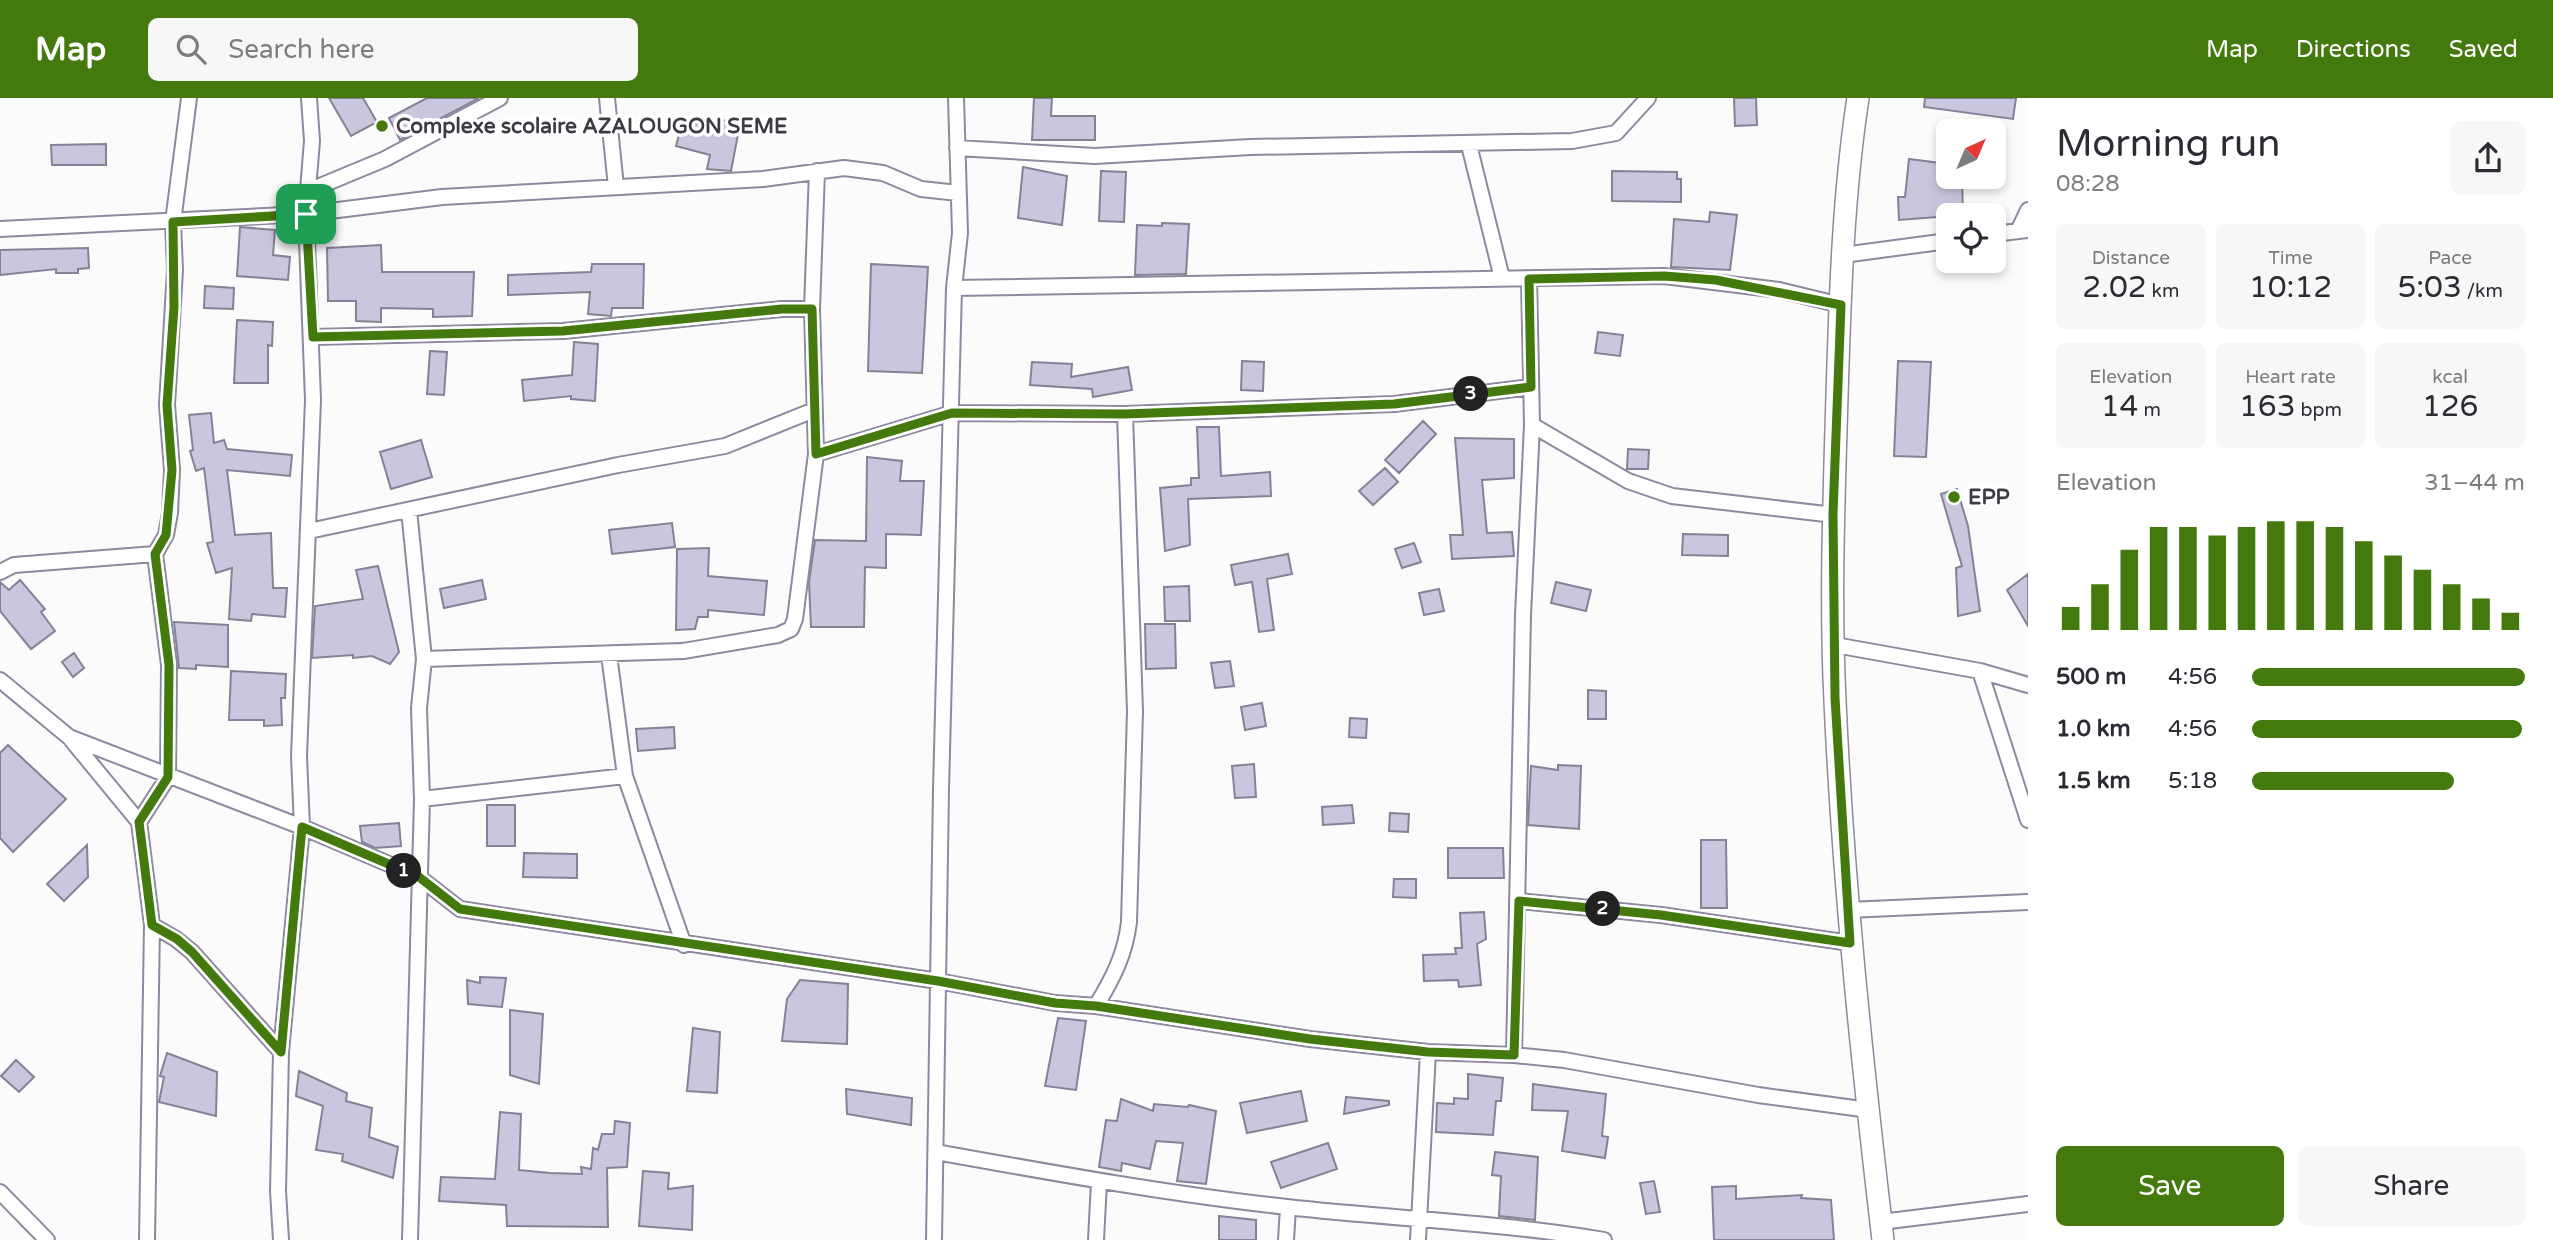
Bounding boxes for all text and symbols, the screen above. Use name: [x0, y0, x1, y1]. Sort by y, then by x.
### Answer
search box: [148, 18, 638, 81]
text: Map: [35, 30, 106, 69]
icon: search: [172, 30, 210, 68]
text: Search here: [228, 34, 374, 65]
text: Map: [2206, 35, 2258, 64]
text: Directions: [2296, 35, 2411, 64]
text: Saved: [2449, 35, 2518, 64]
place label: Complexe scolaire AZALOUGON SEME: [396, 114, 787, 139]
marker: Complexe scolaire AZALOUGON SEME: [374, 118, 390, 134]
north arrow: [1936, 119, 2006, 189]
map controls: [1936, 119, 2006, 273]
text: Morning run: [2056, 121, 2280, 167]
button: share: [2451, 121, 2525, 195]
text: 08:28: [2056, 170, 2120, 198]
pin: [276, 184, 336, 244]
icon: arrive: [287, 195, 325, 233]
button: locate: [1936, 203, 2006, 273]
text: Distance: [2092, 247, 2170, 269]
text: Time: [2268, 247, 2313, 269]
text: Pace: [2428, 247, 2472, 269]
text: 2.02: [2082, 269, 2147, 306]
text: 10:12: [2249, 269, 2332, 306]
text: 5:03: [2397, 269, 2462, 306]
text: km: [2147, 280, 2179, 302]
text: /km: [2462, 280, 2503, 302]
text: Elevation: [2089, 366, 2172, 388]
text: Heart rate: [2245, 366, 2336, 388]
text: kcal: [2432, 366, 2468, 388]
pin: 3: [1454, 376, 1488, 412]
text: 3: [1465, 382, 1476, 404]
text: 14: [2101, 388, 2138, 425]
text: 163: [2239, 388, 2296, 425]
text: 126: [2422, 388, 2478, 425]
text: m: [2138, 399, 2161, 421]
text: bpm: [2296, 399, 2342, 421]
text: Elevation: [2056, 469, 2157, 497]
text: 31–44 m: [2424, 469, 2525, 497]
place label: EPP: [1968, 485, 2010, 510]
marker: EPP: [1946, 489, 1962, 505]
text: 500 m: [2056, 663, 2126, 691]
text: 4:56: [2168, 663, 2217, 691]
text: 1.0 km: [2056, 715, 2131, 743]
text: 4:56: [2168, 715, 2217, 743]
text: 1.5 km: [2056, 767, 2131, 795]
text: 5:18: [2168, 767, 2217, 795]
pin: 1: [386, 854, 422, 888]
text: 1: [398, 859, 409, 881]
pin: 2: [1586, 892, 1620, 926]
text: 2: [1597, 897, 1608, 919]
button: Save: [2056, 1146, 2284, 1226]
button: Share: [2298, 1146, 2525, 1226]

